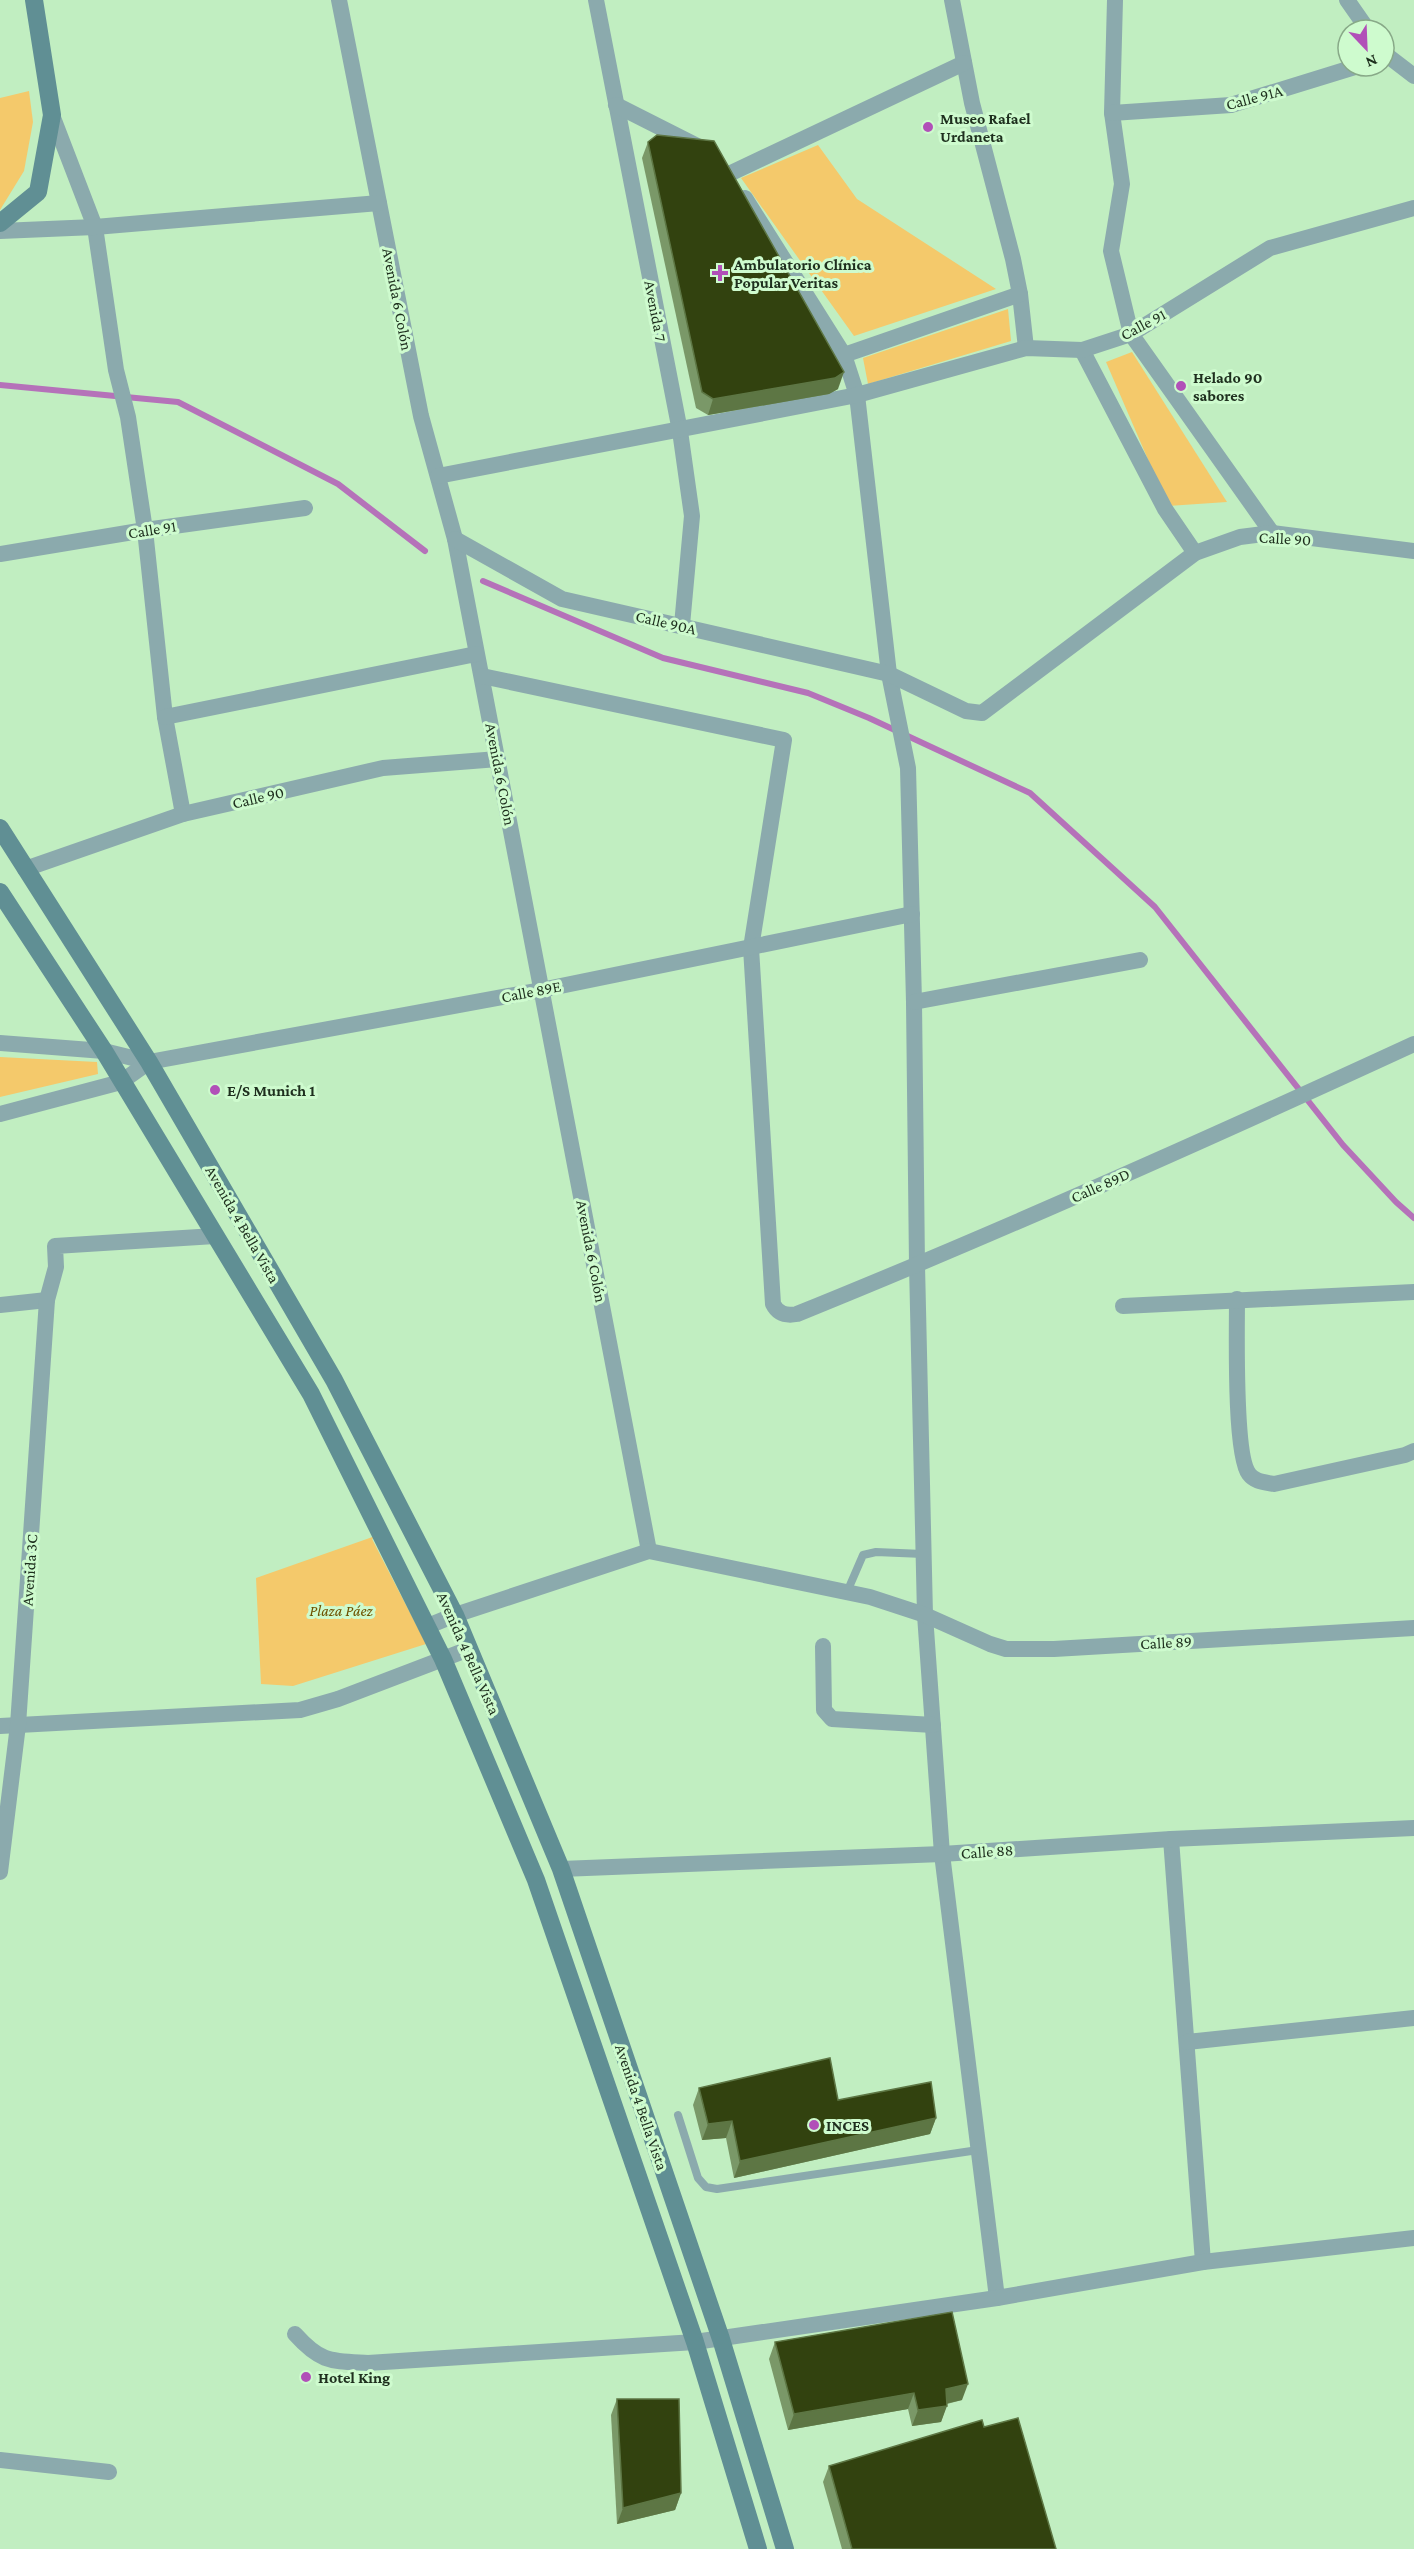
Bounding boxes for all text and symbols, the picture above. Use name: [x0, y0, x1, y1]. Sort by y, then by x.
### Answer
north arrow: [1336, 18, 1396, 78]
text: N: [1363, 51, 1380, 71]
street label: Calle 91A: [1224, 82, 1285, 113]
place label: Museo Rafael Urdaneta: [940, 110, 1031, 145]
marker: Museo Rafael Urdaneta: [921, 120, 935, 134]
street label: Avenida 6 Colón: [379, 247, 416, 352]
place label: Ambulatorio Clínica Popular Veritas: [733, 256, 872, 291]
marker: Ambulatorio Clínica Popular Veritas: [711, 264, 729, 282]
street label: Avenida 7: [641, 279, 670, 344]
street label: Calle 91: [1118, 306, 1169, 343]
place label: Helado 90 sabores: [1193, 369, 1262, 404]
marker: Helado 90 sabores: [1174, 379, 1188, 393]
street label: Calle 91: [127, 517, 177, 542]
street label: Calle 90: [1258, 529, 1312, 548]
street label: Calle 90A: [634, 607, 699, 638]
street label: Avenida 6 Colón: [482, 722, 519, 827]
street label: Calle 90: [231, 783, 286, 812]
street label: Calle 89E: [500, 977, 563, 1006]
place label: E/S Munich 1: [227, 1082, 315, 1099]
marker: E/S Munich 1: [208, 1083, 222, 1097]
street label: Avenida 4 Bella Vista: [202, 1163, 283, 1286]
street label: Calle 89D: [1068, 1165, 1132, 1206]
street label: Avenida 6 Colón: [573, 1199, 610, 1304]
street label: Avenida 3C: [19, 1534, 40, 1606]
street label: Avenida 4 Bella Vista: [434, 1589, 503, 1718]
park label: Plaza Páez: [309, 1602, 374, 1619]
street label: Calle 89: [1140, 1633, 1192, 1652]
street label: Calle 88: [960, 1841, 1014, 1862]
street label: Avenida 4 Bella Vista: [612, 2042, 671, 2173]
place label: INCES: [826, 2117, 869, 2134]
marker: INCES: [807, 2118, 821, 2132]
place label: Hotel King: [318, 2369, 390, 2386]
marker: Hotel King: [299, 2370, 313, 2384]

